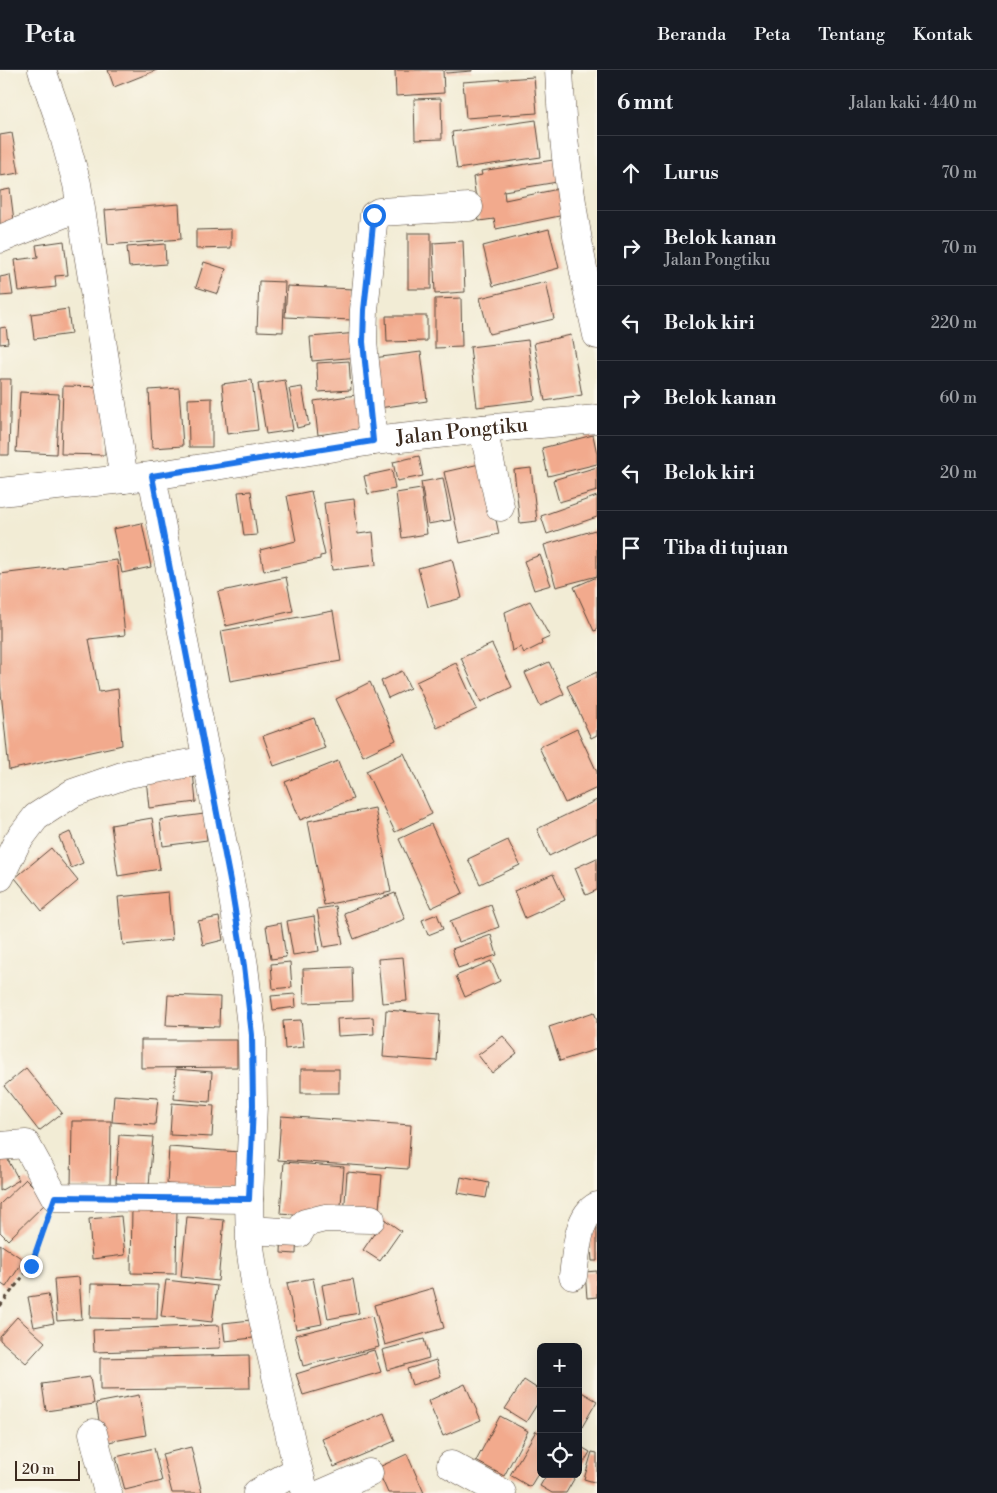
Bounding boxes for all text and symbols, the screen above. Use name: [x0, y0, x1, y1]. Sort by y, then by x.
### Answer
text: Peta: [25, 20, 75, 50]
text: Beranda: [658, 23, 726, 46]
text: Peta: [754, 23, 790, 46]
text: Tentang: [818, 23, 885, 46]
text: Kontak: [913, 23, 972, 46]
text: 6 mnt: [617, 90, 673, 116]
text: Jalan kaki · 440 m: [849, 93, 977, 113]
icon: ahead: [617, 159, 645, 187]
text: Lurus: [664, 161, 719, 185]
text: 70 m: [941, 163, 977, 183]
route start: [363, 204, 386, 227]
text: Belok kanan: [664, 226, 777, 250]
icon: right: [617, 234, 645, 262]
text: 70 m: [941, 238, 977, 258]
text: Jalan Pongtiku: [664, 250, 770, 270]
icon: left: [617, 309, 645, 337]
text: Belok kiri: [664, 311, 754, 335]
text: 220 m: [931, 313, 977, 333]
icon: right: [617, 384, 645, 412]
text: Belok kanan: [664, 386, 777, 410]
text: 60 m: [939, 388, 977, 408]
street label: Jalan Pongtiku: [394, 413, 530, 451]
icon: left: [617, 459, 645, 487]
text: Belok kiri: [664, 461, 754, 485]
text: 20 m: [940, 463, 977, 483]
icon: arrive: [617, 534, 645, 562]
text: Tiba di tujuan: [664, 536, 788, 560]
route end: [20, 1255, 43, 1278]
map controls: [537, 1343, 582, 1478]
button: +: [537, 1343, 582, 1388]
button: −: [537, 1388, 582, 1433]
button: locate: [537, 1433, 582, 1478]
scale bar: [15, 1458, 80, 1481]
text: 20 m: [22, 1461, 54, 1479]

